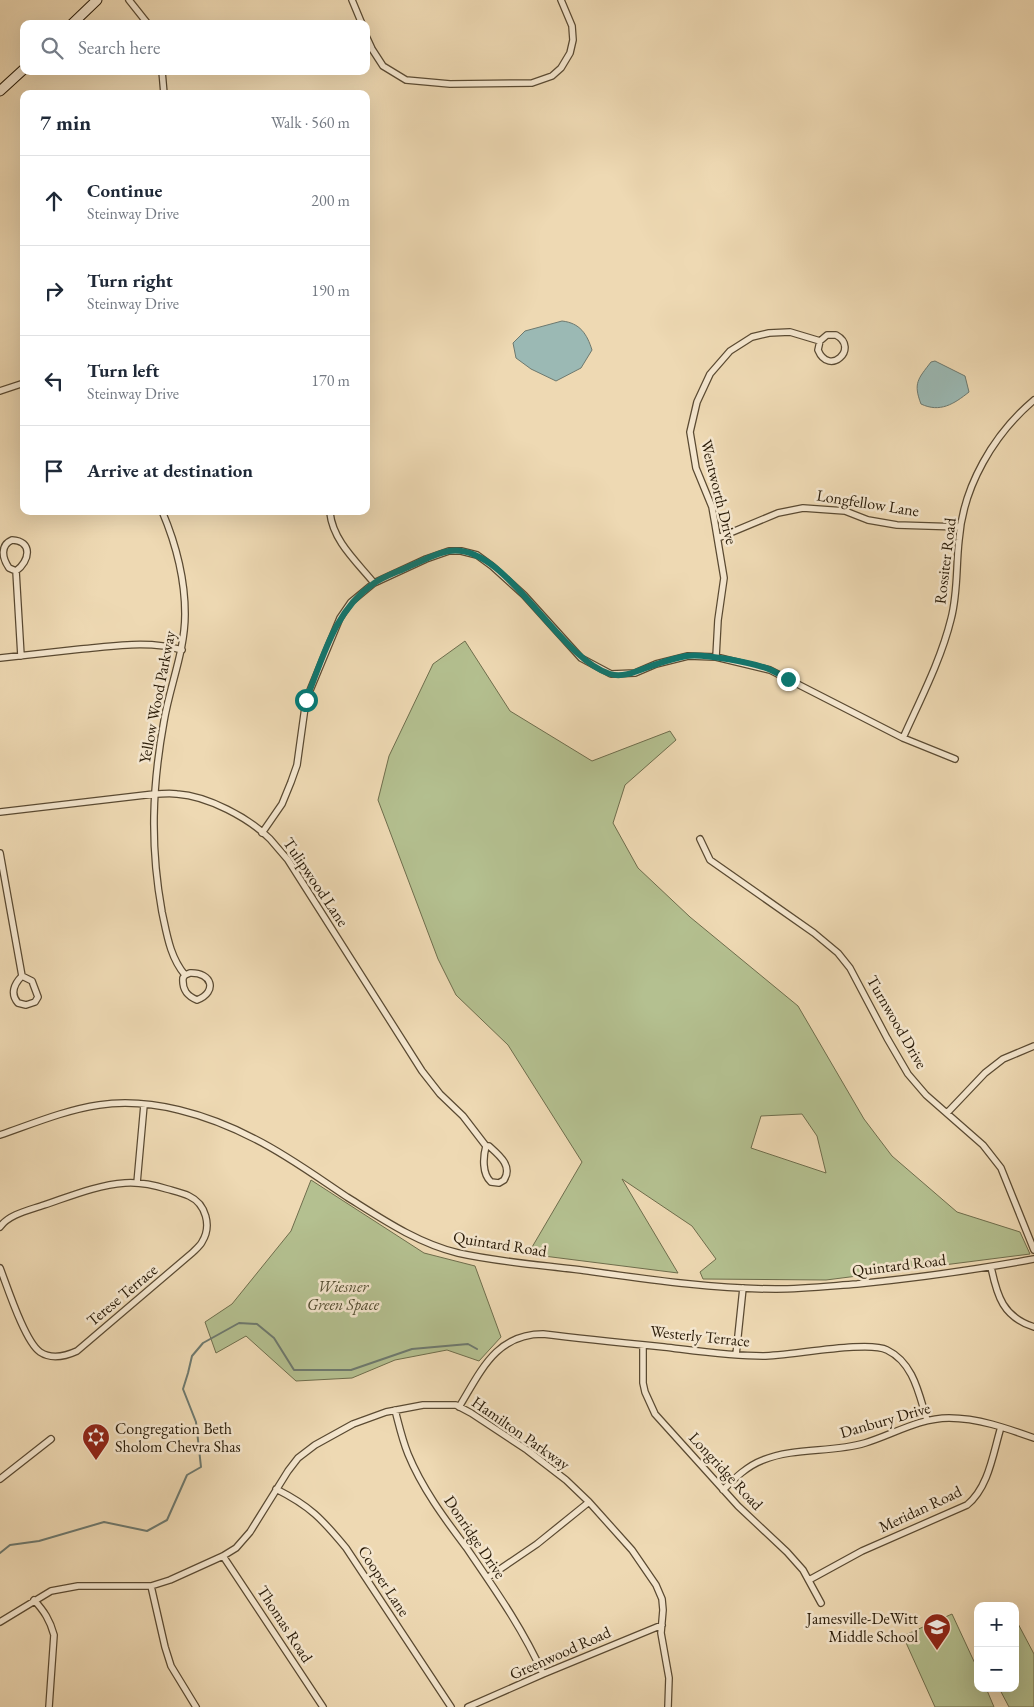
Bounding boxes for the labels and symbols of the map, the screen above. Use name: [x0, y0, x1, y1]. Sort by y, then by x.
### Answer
street label: Wentworth Drive: [696, 437, 742, 547]
street label: Longfellow Lane: [815, 485, 921, 521]
street label: Rossiter Road: [929, 516, 961, 605]
street label: Yellow Wood Parkway: [134, 628, 180, 765]
route end: [777, 668, 800, 691]
route start: [295, 689, 318, 712]
street label: Tulipwood Lane: [278, 833, 354, 931]
street label: Turnwood Drive: [862, 972, 932, 1072]
street label: Quintard Road: [452, 1226, 549, 1262]
street label: Quintard Road: [851, 1249, 948, 1281]
street label: Terese Terrace: [82, 1259, 162, 1331]
park label: Wiesner Green Space: [307, 1276, 380, 1315]
street label: Westerly Terrace: [649, 1320, 751, 1352]
street label: Hamilton Parkway: [468, 1391, 575, 1475]
street label: Danbury Drive: [837, 1397, 933, 1443]
place label: Congregation Beth Sholom Chevra Shas: [115, 1418, 241, 1457]
synagogue icon: Congregation Beth Sholom Chevra Shas: [81, 1422, 111, 1461]
street label: Longridge Road: [684, 1427, 768, 1515]
street label: Meridan Road: [875, 1480, 966, 1537]
street label: Donridge Drive: [439, 1491, 511, 1583]
street label: Cooper Lane: [353, 1541, 415, 1621]
street label: Thomas Road: [252, 1582, 318, 1667]
place label: Jamesville-DeWitt Middle School: [804, 1608, 918, 1647]
school or university icon: Jamesville-DeWitt Middle School: [922, 1612, 952, 1651]
street label: Greenwood Road: [506, 1621, 615, 1685]

